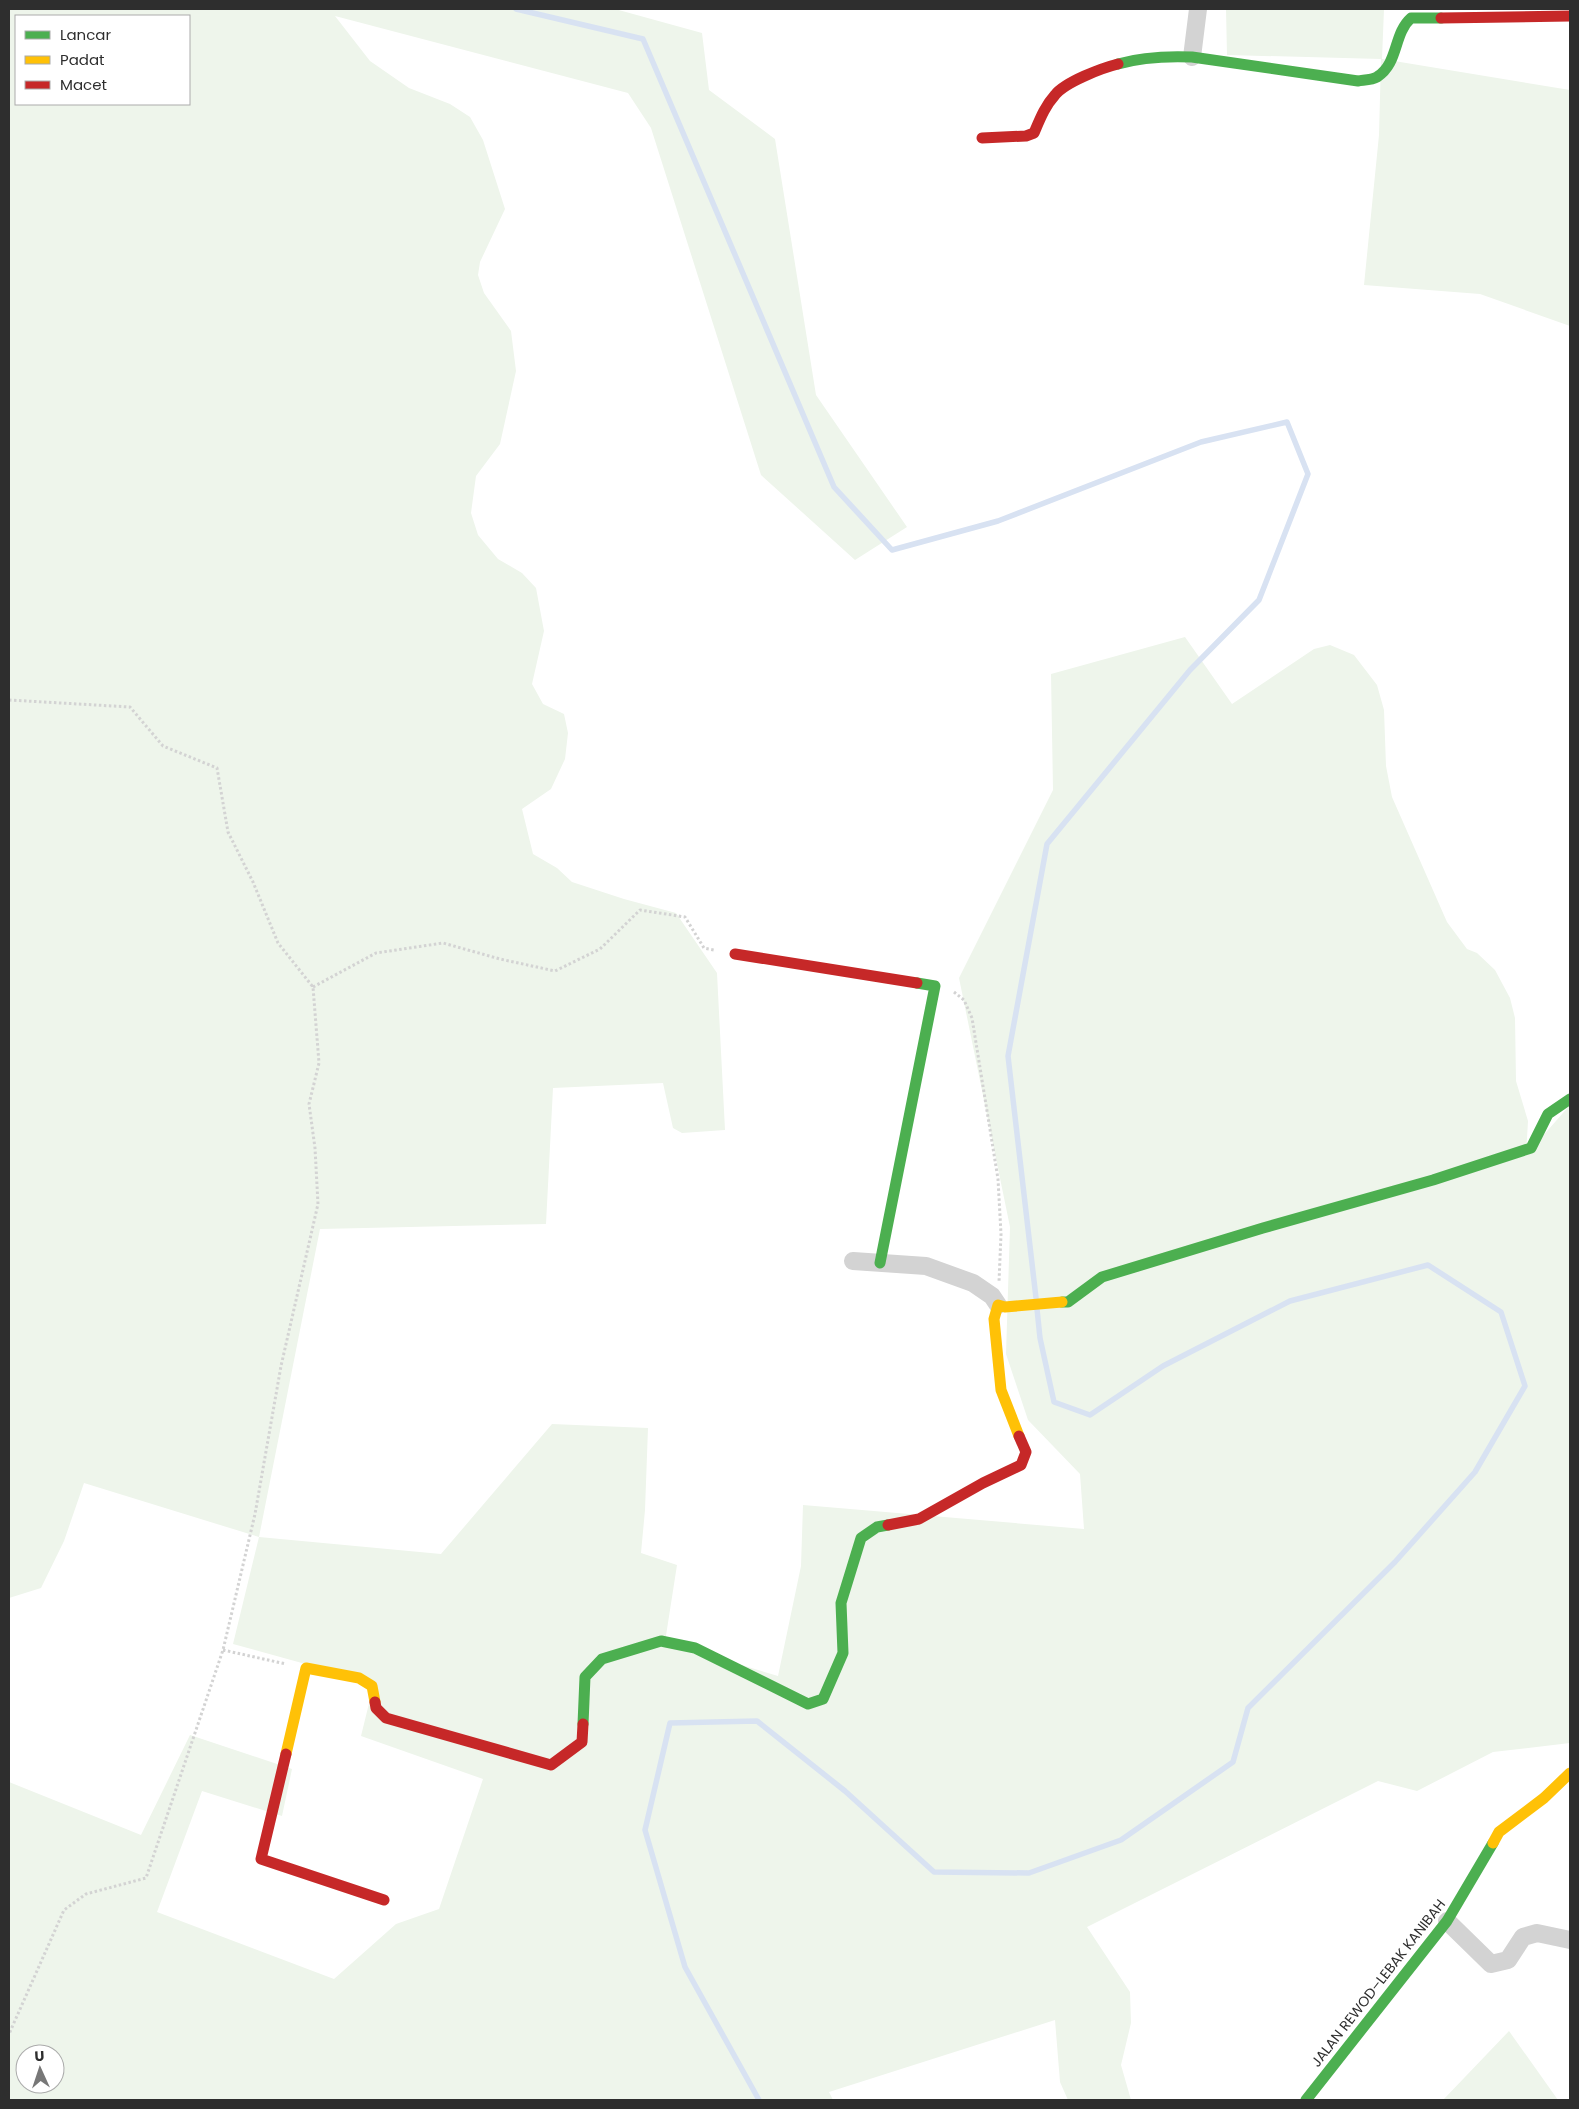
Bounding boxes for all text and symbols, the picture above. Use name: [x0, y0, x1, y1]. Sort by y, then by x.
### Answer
legend: [15, 15, 190, 105]
text: Lancar: [60, 24, 111, 45]
text: Padat: [60, 49, 105, 70]
text: Macet: [60, 74, 107, 95]
street label: JALAN REWOD–LEBAK KANIBAH: [1306, 1895, 1450, 2071]
north arrow: [15, 2044, 65, 2094]
text: U: [34, 2046, 45, 2066]

